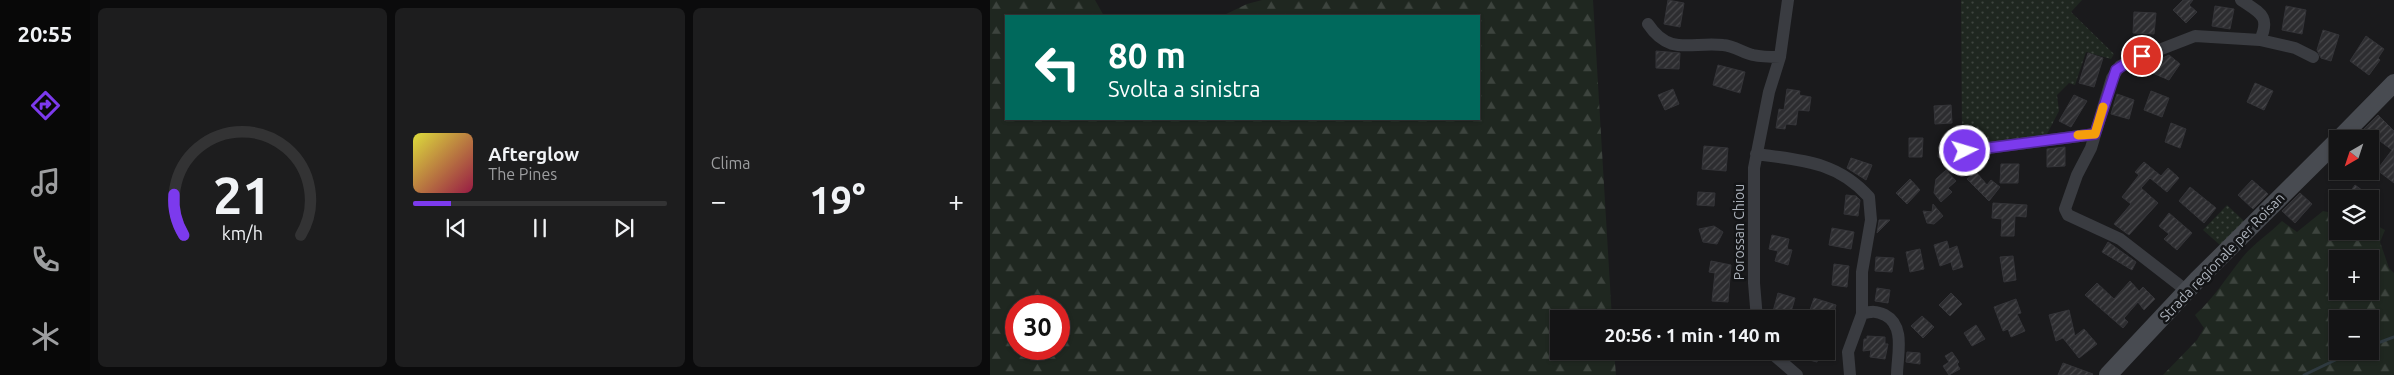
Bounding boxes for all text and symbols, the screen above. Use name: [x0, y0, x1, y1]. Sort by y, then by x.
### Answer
text: 20:55: [17, 21, 73, 46]
icon: left: [1025, 35, 1090, 100]
text: 80 m: [1108, 35, 1186, 75]
pin: [2121, 35, 2163, 77]
icon: arrive: [2128, 42, 2156, 70]
text: Svolta a sinistra: [1108, 76, 1261, 101]
icon: directions: [28, 88, 63, 123]
position arrow: [1938, 124, 1990, 176]
north arrow: [2329, 130, 2379, 180]
map controls: [2329, 130, 2379, 360]
text: Afterglow: [488, 143, 579, 165]
text: Clima: [711, 154, 751, 172]
icon: music: [28, 165, 63, 200]
text: The Pines: [488, 165, 557, 183]
text: 21: [213, 166, 272, 224]
text: 19°: [809, 179, 865, 221]
street label: Porossan Chiou: [1731, 184, 1747, 280]
text: −: [711, 185, 726, 216]
text: +: [948, 185, 964, 216]
street label: Strada regionale per Roisan: [2156, 189, 2288, 325]
button: layers: [2329, 190, 2379, 240]
icon: previous: [442, 214, 470, 242]
icon: pause: [526, 214, 554, 242]
icon: next: [610, 214, 638, 242]
text: km/h: [222, 223, 263, 243]
icon: phone: [28, 242, 63, 277]
button: +: [2329, 250, 2379, 300]
speed limit sign: 30: [1005, 295, 1070, 360]
button: −: [2329, 310, 2379, 360]
icon: climate: [28, 319, 63, 354]
text: 20:56 · 1 min · 140 m: [1605, 324, 1780, 346]

